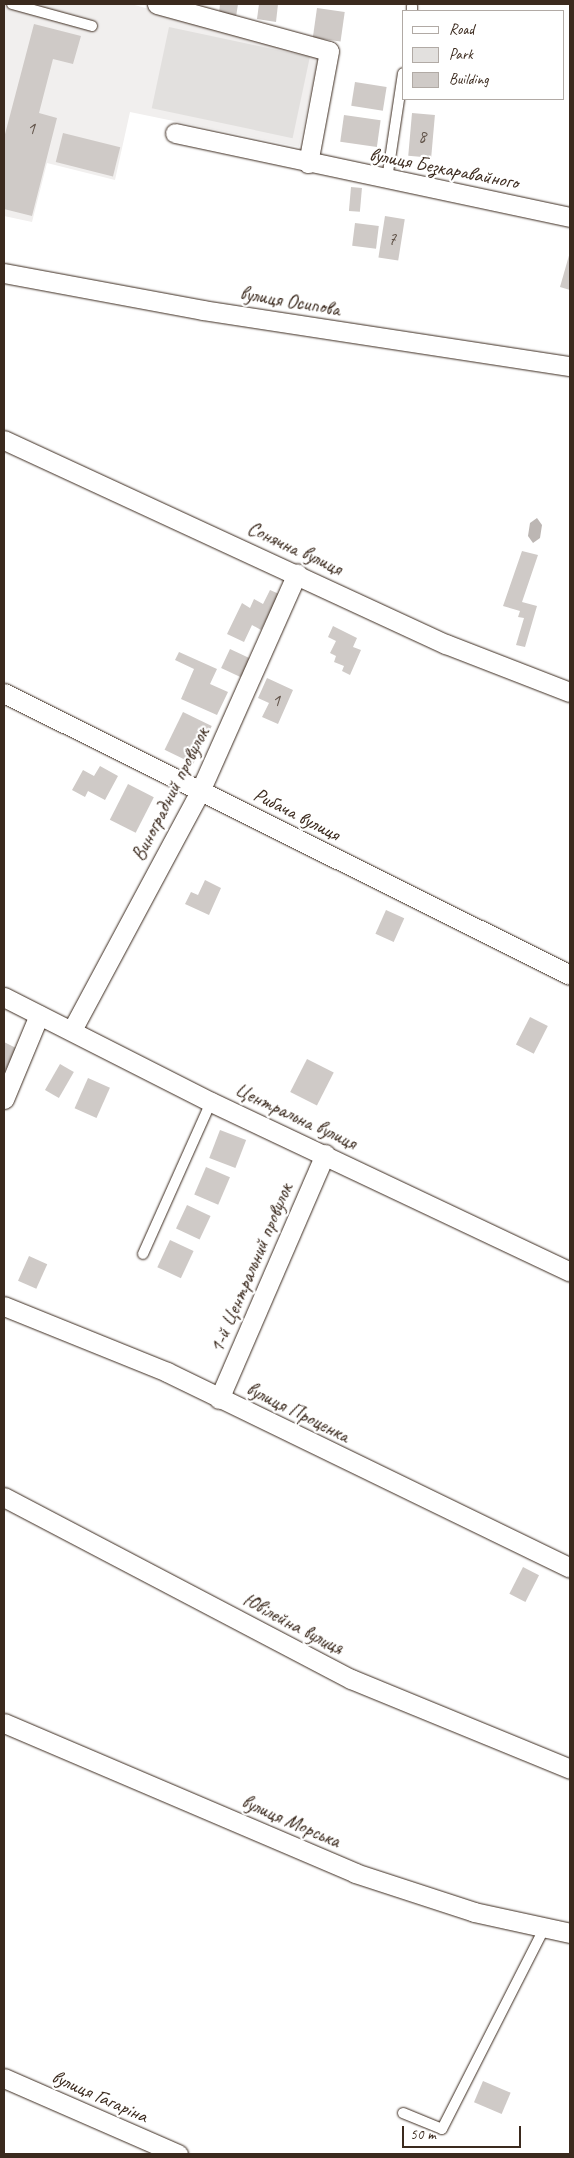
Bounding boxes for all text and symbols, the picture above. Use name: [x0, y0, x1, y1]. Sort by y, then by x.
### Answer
legend: [402, 10, 564, 100]
text: Road: [449, 20, 474, 39]
text: Park: [449, 45, 473, 64]
text: Building: [449, 70, 488, 89]
house number: 1: [27, 117, 35, 139]
house number: 8: [418, 125, 426, 147]
street label: вулиця Безкаравайного: [367, 142, 521, 194]
house number: 7: [388, 228, 396, 250]
street label: вулиця Осипова: [238, 281, 342, 321]
street label: Сонячна вулиця: [244, 516, 346, 580]
house number: 1: [272, 689, 280, 711]
street label: Виноградний провулок: [126, 723, 214, 865]
street label: Рибача вулиця: [250, 782, 344, 846]
street label: Центральна вулиця: [231, 1077, 361, 1155]
street label: 1-й Центральний провулок: [204, 1180, 298, 1356]
street label: вулиця Проценка: [242, 1377, 354, 1447]
street label: Ювілейна вулиця: [239, 1587, 347, 1661]
street label: вулиця Морська: [238, 1789, 344, 1853]
street label: вулиця Гагаріна: [48, 2064, 152, 2128]
scale bar: [404, 2116, 523, 2148]
text: 50 m: [410, 2125, 436, 2144]

